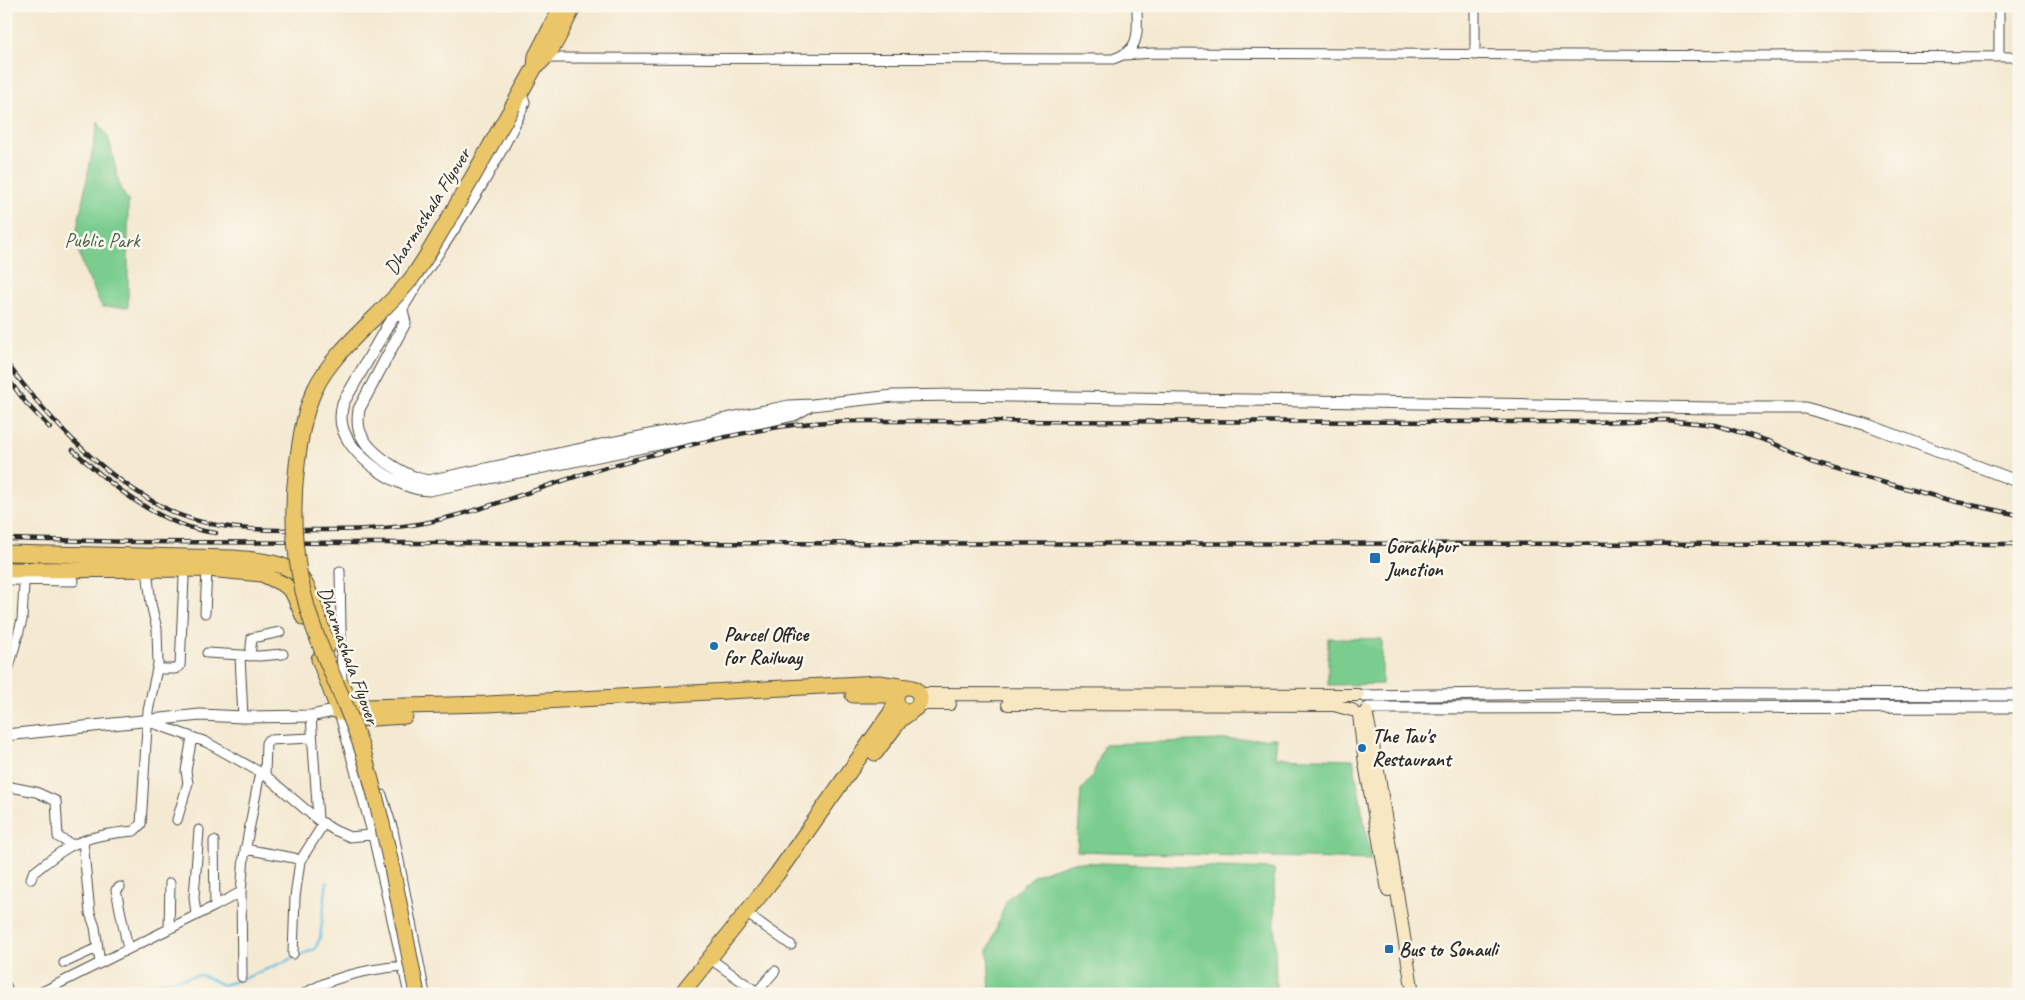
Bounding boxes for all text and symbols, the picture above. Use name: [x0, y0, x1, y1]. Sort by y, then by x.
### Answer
street label: Dharmashala Flyover: [379, 142, 477, 279]
park label: Public Park: [64, 228, 141, 253]
place label: Gorakhpur Junction: [1384, 534, 1460, 582]
marker: Gorakhpur Junction: [1368, 551, 1382, 565]
street label: Dharmashala Flyover: [312, 583, 386, 729]
place label: Parcel Office for Railway: [724, 622, 809, 671]
marker: Parcel Office for Railway: [708, 640, 720, 652]
place label: The Tau's Restaurant: [1372, 724, 1453, 772]
marker: The Tau's Restaurant: [1356, 742, 1368, 754]
place label: Bus to Sonauli: [1399, 937, 1501, 962]
marker: Bus to Sonauli: [1383, 943, 1395, 955]

